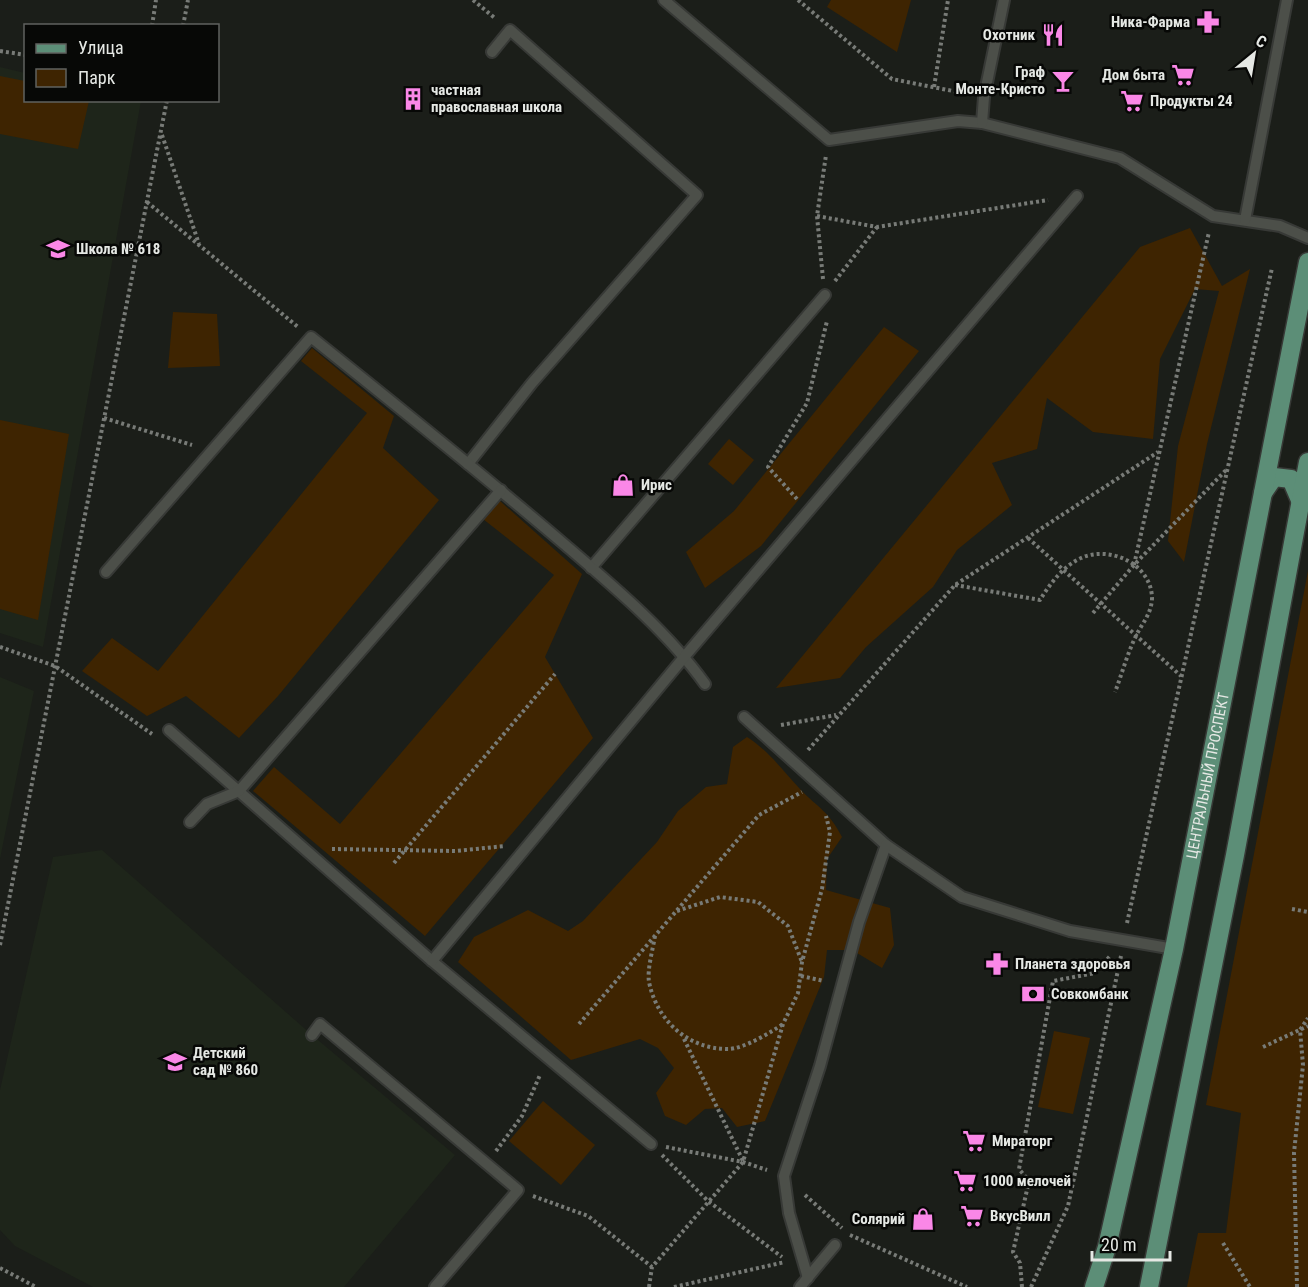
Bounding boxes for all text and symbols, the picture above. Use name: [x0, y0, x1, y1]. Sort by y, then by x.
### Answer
pharmacy icon: Ника-Фарма: [1195, 9, 1221, 35]
place label: Ника-Фарма: [1111, 13, 1190, 31]
restaurant icon: Охотник: [1040, 22, 1066, 48]
legend: [24, 24, 219, 102]
north arrow: [1224, 24, 1284, 84]
place label: Охотник: [983, 26, 1035, 44]
text: С: [1253, 31, 1270, 52]
text: Улица: [78, 37, 124, 58]
supermarket icon: Дом быта: [1170, 62, 1196, 88]
place label: Граф Монте-Кристо: [955, 63, 1045, 98]
place label: Дом быта: [1102, 66, 1165, 84]
text: Парк: [78, 67, 116, 88]
bar icon: Граф Монте-Кристо: [1050, 68, 1076, 94]
place label: частная православная школа: [431, 81, 562, 116]
building icon: частная православная школа: [400, 86, 426, 112]
supermarket icon: Продукты 24: [1119, 88, 1145, 114]
place label: Продукты 24: [1150, 92, 1233, 110]
school or university icon: Школа № 618: [45, 236, 71, 262]
place label: Школа № 618: [76, 240, 160, 258]
shop icon: Ирис: [610, 472, 636, 498]
place label: Ирис: [641, 476, 672, 494]
street label: ЦЕНТРАЛЬНЫЙ ПРОСПЕКТ: [1183, 691, 1233, 861]
pharmacy icon: Планета здоровья: [984, 951, 1010, 977]
place label: Планета здоровья: [1015, 955, 1130, 973]
bank icon: Совкомбанк: [1020, 981, 1046, 1007]
place label: Совкомбанк: [1051, 985, 1129, 1003]
place label: Детский сад № 860: [193, 1044, 258, 1079]
school or university icon: Детский сад № 860: [162, 1049, 188, 1075]
supermarket icon: Мираторг: [961, 1128, 987, 1154]
place label: Мираторг: [992, 1132, 1053, 1150]
supermarket icon: 1000 мелочей: [952, 1168, 978, 1194]
place label: 1000 мелочей: [983, 1172, 1071, 1190]
supermarket icon: ВкусВилл: [959, 1203, 985, 1229]
shop icon: Солярий: [910, 1206, 936, 1232]
place label: ВкусВилл: [990, 1207, 1050, 1225]
place label: Солярий: [852, 1210, 905, 1228]
scale bar: [1092, 1224, 1170, 1262]
text: 20 m: [1101, 1234, 1136, 1255]

